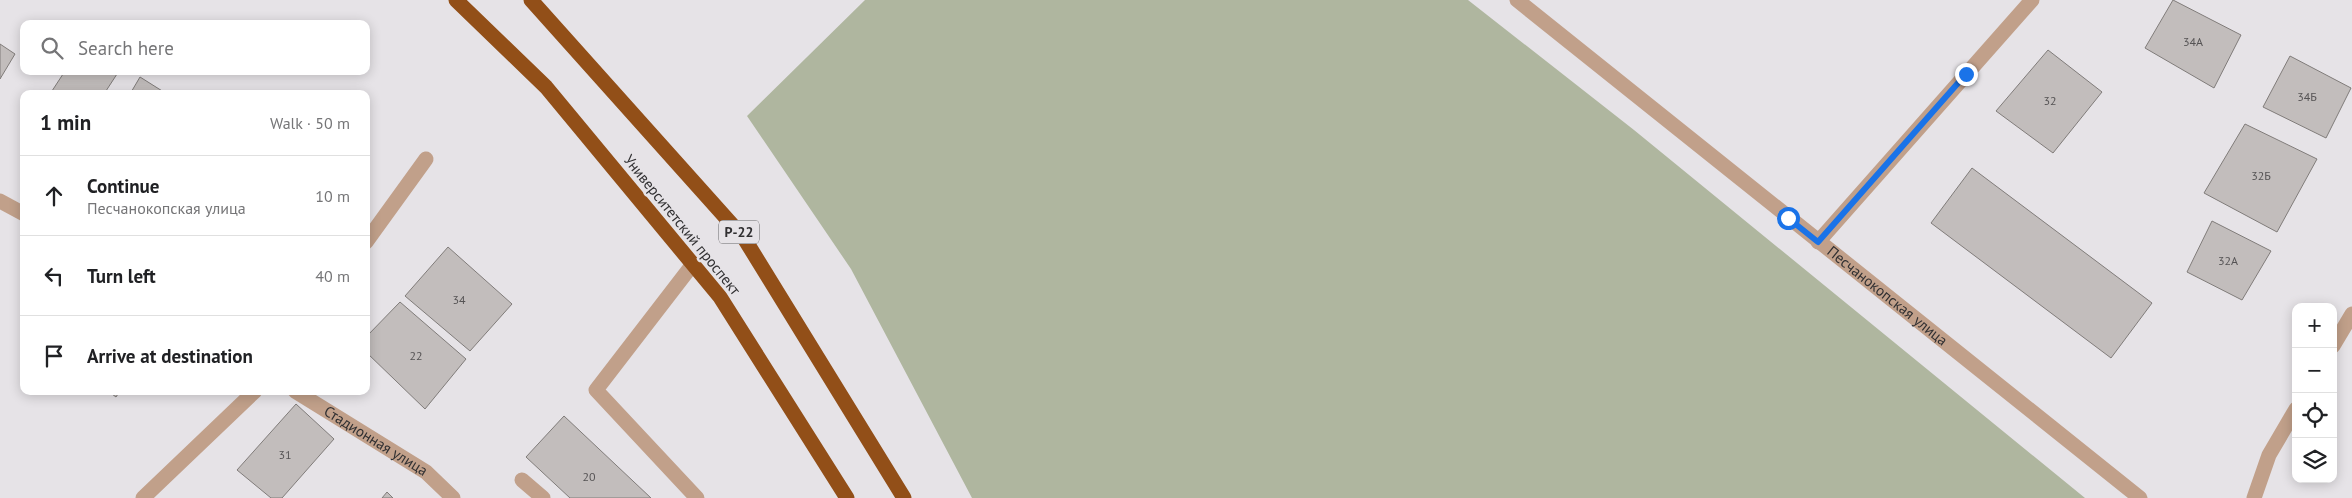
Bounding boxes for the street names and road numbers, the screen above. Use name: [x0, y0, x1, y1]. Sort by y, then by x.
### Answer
street label: Университетский проспект: [620, 151, 745, 299]
road number: Р-22: [719, 220, 759, 243]
street label: Песчанокопская улица: [1823, 242, 1952, 349]
street label: Стадионная улица: [321, 401, 431, 480]

